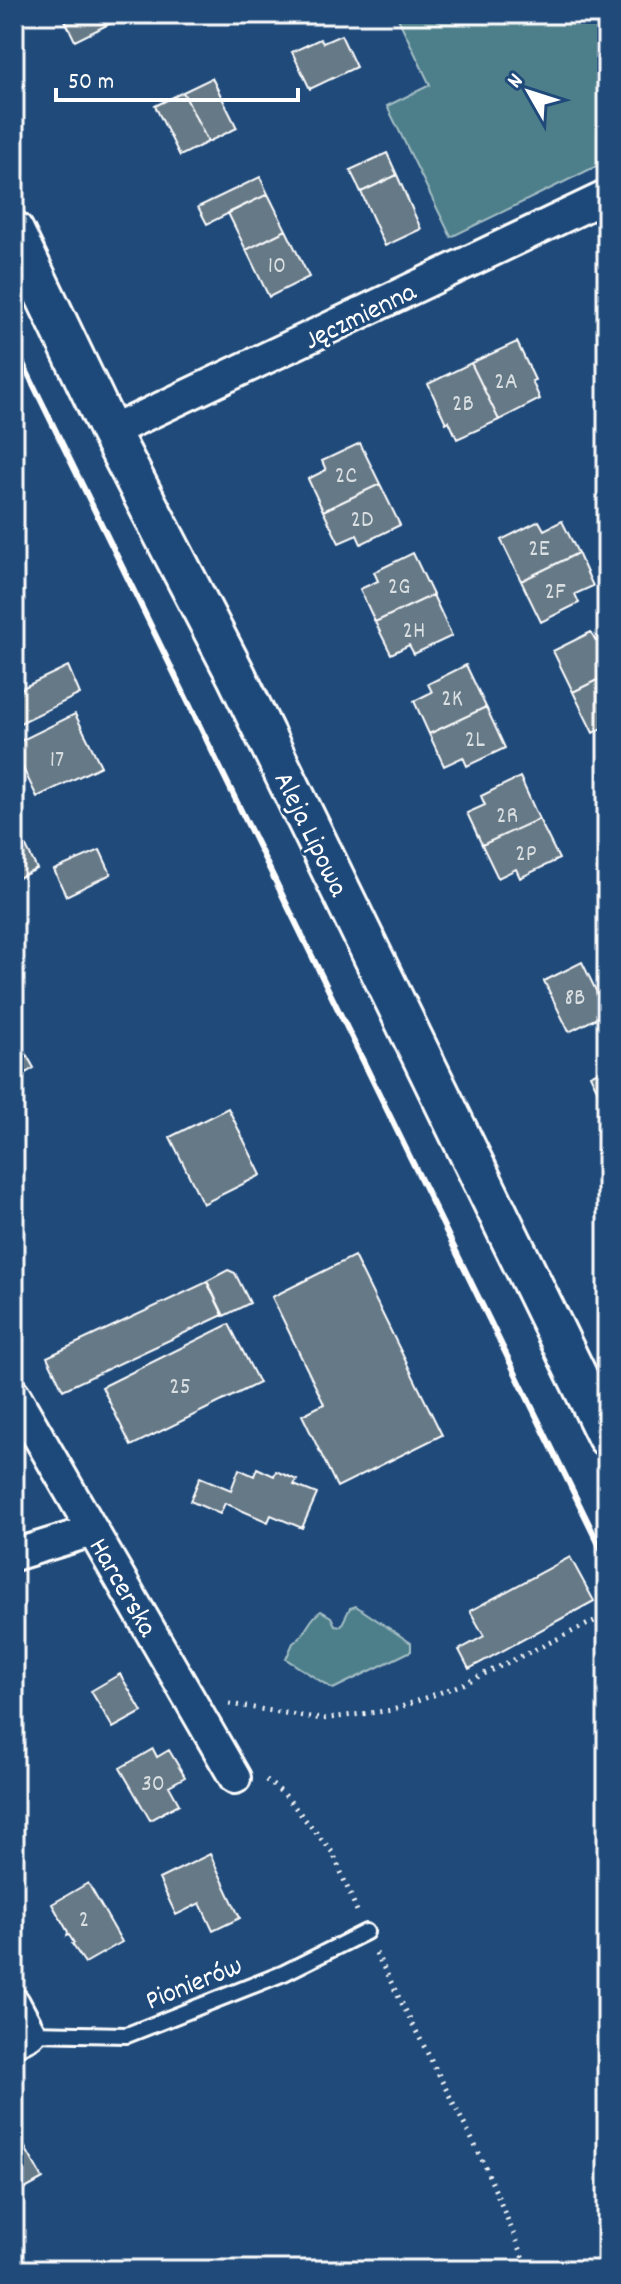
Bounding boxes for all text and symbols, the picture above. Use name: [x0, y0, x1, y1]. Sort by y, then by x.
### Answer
scale bar: [56, 52, 298, 102]
north arrow: [489, 52, 569, 132]
text: 50 m: [68, 66, 114, 100]
text: N: [501, 68, 532, 96]
house number: 10: [268, 250, 286, 284]
street label: Jęczmienna: [298, 274, 425, 363]
house number: 2A: [494, 366, 518, 400]
house number: 2B: [452, 388, 474, 422]
house number: 2C: [335, 460, 357, 494]
house number: 2D: [351, 504, 373, 538]
house number: 2E: [528, 533, 550, 567]
house number: 2G: [388, 571, 410, 605]
house number: 2F: [544, 576, 566, 610]
house number: 2H: [403, 615, 425, 649]
house number: 2K: [441, 683, 463, 717]
house number: 2L: [465, 724, 485, 758]
house number: 17: [50, 744, 64, 778]
street label: Aleja Lipowa: [261, 766, 356, 905]
house number: 2R: [496, 800, 518, 834]
house number: 2P: [515, 838, 537, 872]
house number: 8B: [565, 982, 586, 1016]
house number: 25: [169, 1371, 191, 1405]
street label: Harcerska: [76, 1532, 165, 1646]
house number: 30: [141, 1768, 165, 1802]
house number: 2: [79, 1904, 89, 1938]
street label: Pionierów: [140, 1948, 249, 2023]

